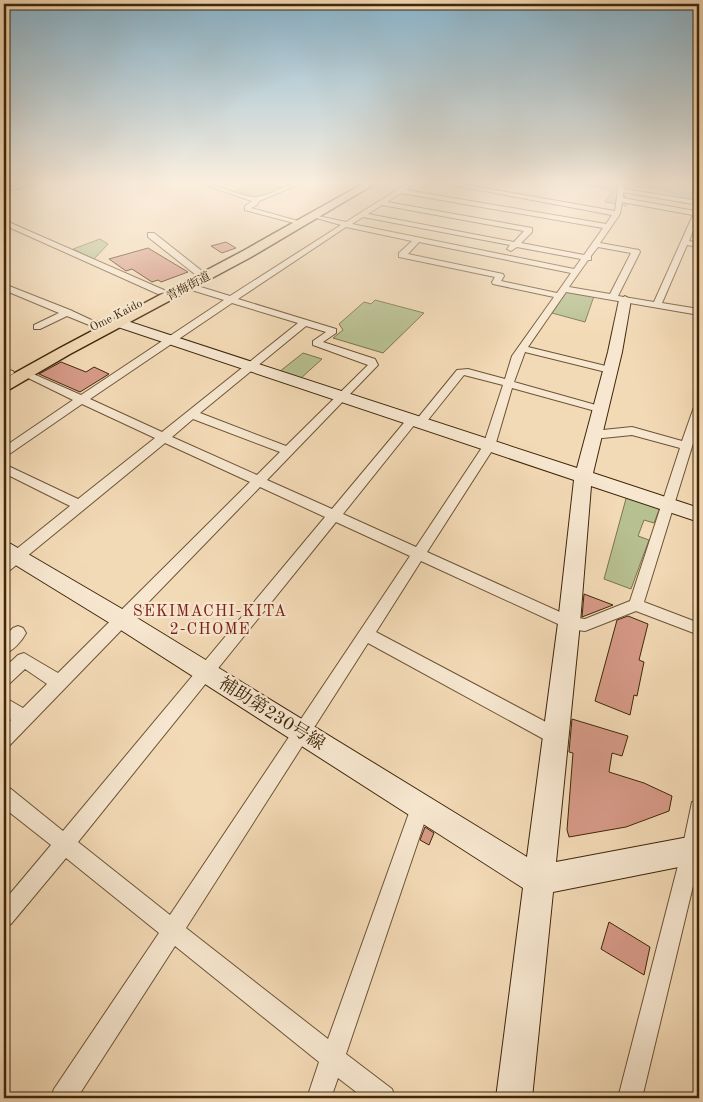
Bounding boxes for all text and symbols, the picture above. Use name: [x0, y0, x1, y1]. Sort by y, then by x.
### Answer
street label: 青梅街道: [164, 269, 212, 303]
street label: Ome Kaido: [88, 298, 145, 334]
district label: SEKIMACHI-KITA 2-CHOME: [133, 604, 287, 638]
street label: 補助第230号線: [215, 672, 329, 754]

